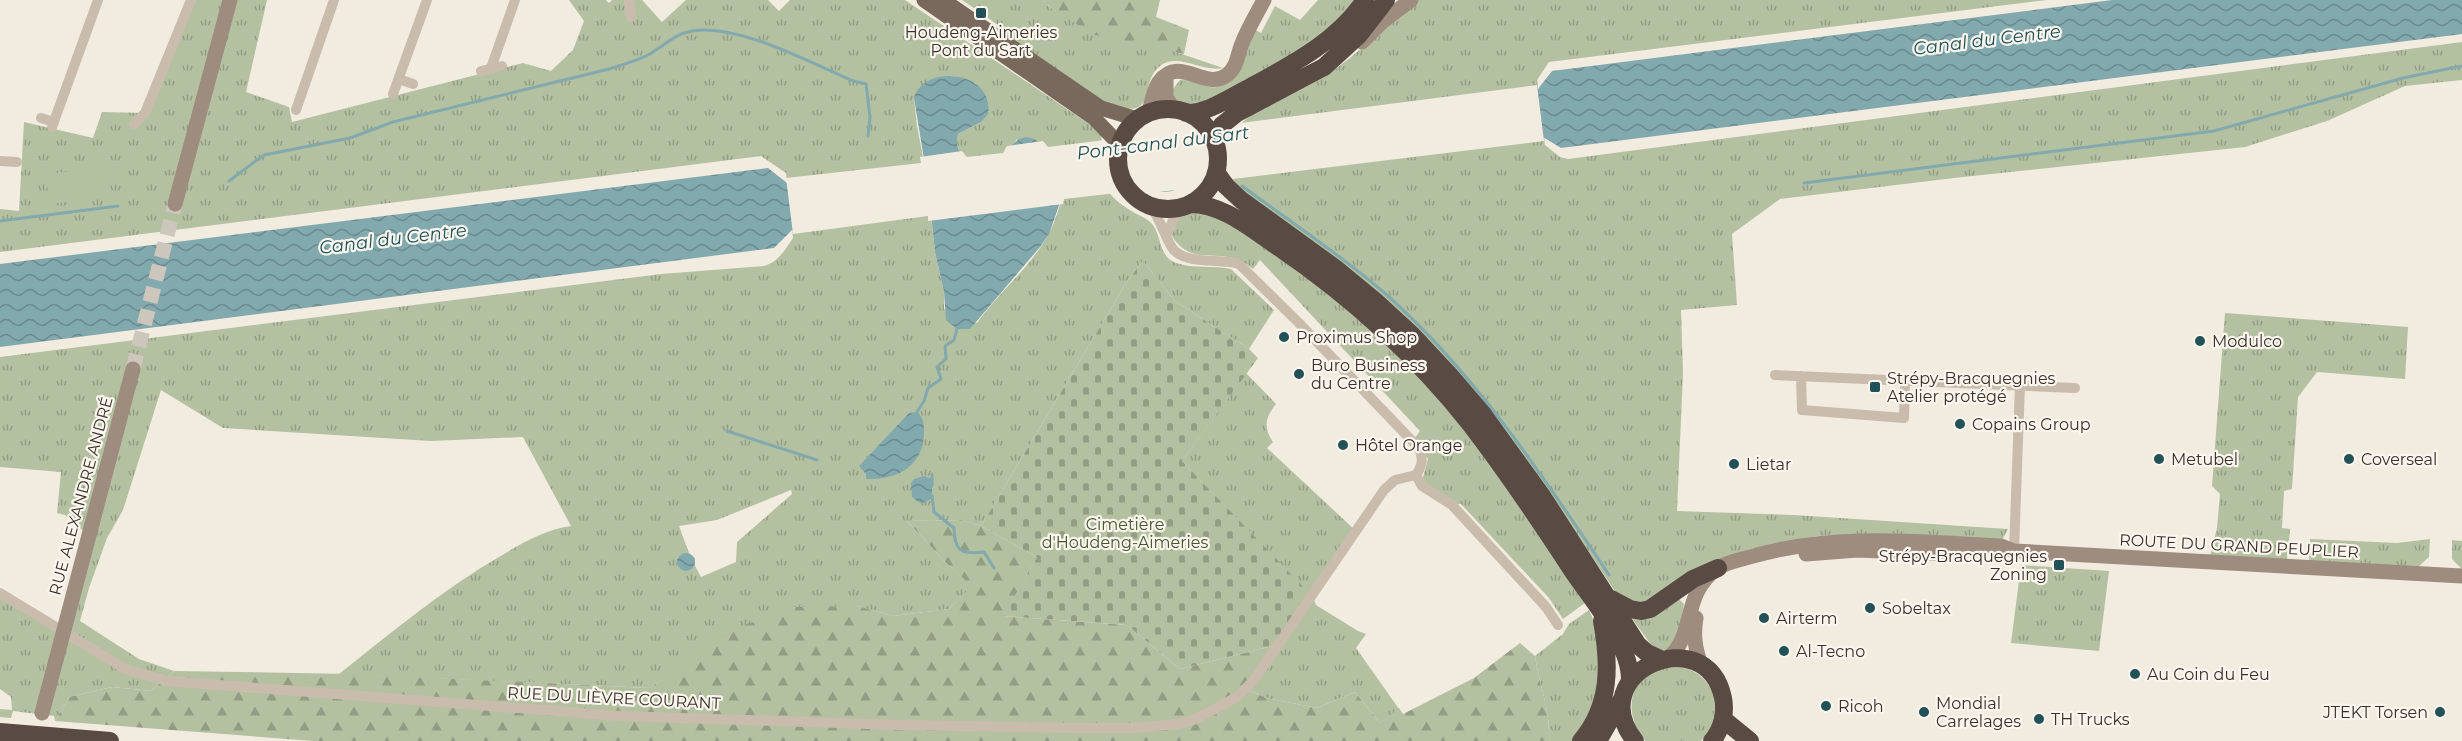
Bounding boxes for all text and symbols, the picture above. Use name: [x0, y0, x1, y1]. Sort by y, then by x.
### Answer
marker: Houdeng-Aimeries Pont du Sart: [974, 6, 988, 20]
water label: Canal du Centre: [1912, 20, 2062, 60]
place label: Houdeng-Aimeries Pont du Sart: [905, 23, 1057, 60]
water label: Pont-canal du Sart: [1076, 121, 1251, 164]
water label: Canal du Centre: [318, 219, 468, 259]
place label: Proximus Shop: [1296, 328, 1417, 347]
marker: Proximus Shop: [1277, 330, 1291, 344]
place label: Modulco: [2212, 332, 2282, 351]
marker: Modulco: [2193, 334, 2207, 348]
place label: Buro Business du Centre: [1311, 356, 1425, 393]
marker: Buro Business du Centre: [1292, 367, 1306, 381]
place label: Strépy-Bracquegnies Atelier protégé: [1887, 369, 2056, 406]
marker: Strépy-Bracquegnies Atelier protégé: [1868, 380, 1882, 394]
street label: RUE ALEXANDRE ANDRÉ: [45, 395, 117, 597]
place label: Copains Group: [1972, 415, 2091, 434]
marker: Copains Group: [1953, 417, 1967, 431]
place label: Hôtel Orange: [1355, 436, 1462, 455]
marker: Hôtel Orange: [1336, 438, 1350, 452]
place label: Metubel: [2171, 450, 2238, 469]
place label: Coverseal: [2361, 450, 2437, 469]
marker: Metubel: [2152, 452, 2166, 466]
marker: Coverseal: [2342, 452, 2356, 466]
place label: Lietar: [1746, 455, 1791, 474]
marker: Lietar: [1727, 457, 1741, 471]
park label: Cimetière d'Houdeng-Aimeries: [1042, 515, 1208, 552]
street label: ROUTE DU GRAND PEUPLIER: [2119, 530, 2359, 562]
place label: Strépy-Bracquegnies Zoning: [1879, 547, 2047, 584]
marker: Strépy-Bracquegnies Zoning: [2052, 558, 2066, 572]
place label: Sobeltax: [1882, 599, 1951, 618]
marker: Sobeltax: [1863, 601, 1877, 615]
place label: Airterm: [1776, 609, 1838, 628]
marker: Airterm: [1757, 611, 1771, 625]
place label: Al-Tecno: [1796, 642, 1865, 661]
marker: Al-Tecno: [1777, 644, 1791, 658]
place label: Au Coin du Feu: [2147, 665, 2270, 684]
marker: Au Coin du Feu: [2128, 667, 2142, 681]
street label: RUE DU LIÈVRE COURANT: [507, 683, 722, 713]
place label: Mondial Carrelages: [1936, 694, 2021, 731]
place label: Ricoh: [1838, 697, 1884, 716]
marker: Ricoh: [1819, 699, 1833, 713]
place label: JTEKT Torsen: [2322, 703, 2428, 722]
marker: Mondial Carrelages: [1917, 705, 1931, 719]
marker: JTEKT Torsen: [2433, 705, 2447, 719]
place label: TH Trucks: [2051, 710, 2130, 729]
marker: TH Trucks: [2032, 712, 2046, 726]

